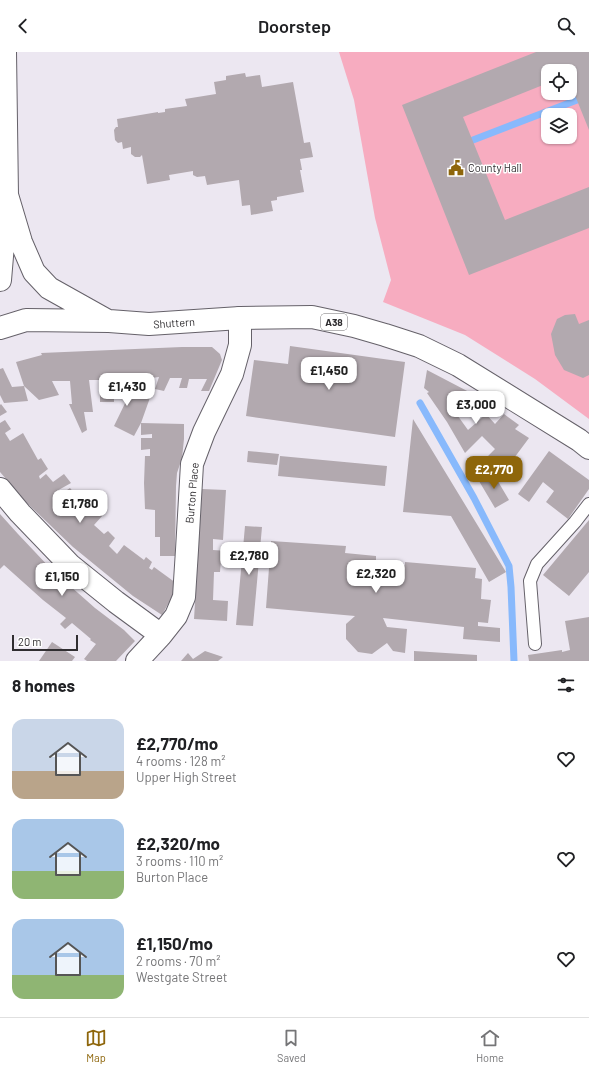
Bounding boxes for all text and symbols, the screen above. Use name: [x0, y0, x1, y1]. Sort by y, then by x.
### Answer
icon: back: [12, 15, 34, 37]
text: Doorstep: [258, 15, 331, 37]
icon: search: [555, 15, 577, 37]
map controls: [541, 64, 577, 144]
button: locate: [541, 64, 577, 100]
button: layers: [541, 108, 577, 144]
public building icon: County Hall: [447, 159, 465, 177]
place label: County Hall: [468, 161, 522, 174]
road number: A38: [321, 314, 347, 330]
street label: Shuttern: [153, 315, 195, 330]
pin: £1,450: [296, 357, 362, 391]
text: £1,450: [310, 362, 348, 378]
pin: £1,430: [94, 373, 160, 407]
text: £1,430: [108, 378, 146, 394]
pin: £3,000: [443, 391, 509, 425]
text: £3,000: [456, 396, 496, 412]
pin: £2,770: [461, 456, 527, 490]
text: £2,770: [474, 461, 514, 477]
street label: Burton Place: [182, 462, 201, 524]
pin: £1,780: [47, 490, 113, 524]
text: £1,780: [62, 495, 98, 511]
pin: £2,780: [216, 542, 282, 576]
text: £2,780: [229, 547, 269, 563]
pin: £2,320: [343, 560, 409, 594]
pin: £1,150: [29, 563, 95, 597]
text: £2,320: [356, 565, 396, 581]
text: £1,150: [44, 568, 80, 584]
scale bar: [12, 633, 78, 652]
text: 20 m: [18, 635, 41, 648]
icon: filters: [555, 674, 577, 696]
text: 8 homes: [12, 675, 75, 695]
text: £2,770/mo: [136, 733, 218, 753]
icon: home: [44, 735, 92, 783]
icon: heart: [555, 748, 577, 770]
text: 4 rooms · 128 m²: [136, 753, 225, 769]
text: Upper High Street: [136, 769, 237, 785]
text: £2,320/mo: [136, 833, 220, 853]
icon: home: [44, 835, 92, 883]
icon: heart: [555, 848, 577, 870]
text: 3 rooms · 110 m²: [136, 853, 223, 869]
text: Burton Place: [136, 869, 208, 885]
text: £1,150/mo: [136, 933, 213, 953]
icon: home: [44, 935, 92, 983]
icon: heart: [555, 948, 577, 970]
text: 2 rooms · 70 m²: [136, 953, 220, 969]
text: Westgate Street: [136, 969, 228, 985]
tab: Map: [85, 1027, 107, 1064]
tab: Saved: [277, 1027, 306, 1064]
tab: Home: [476, 1027, 504, 1064]

